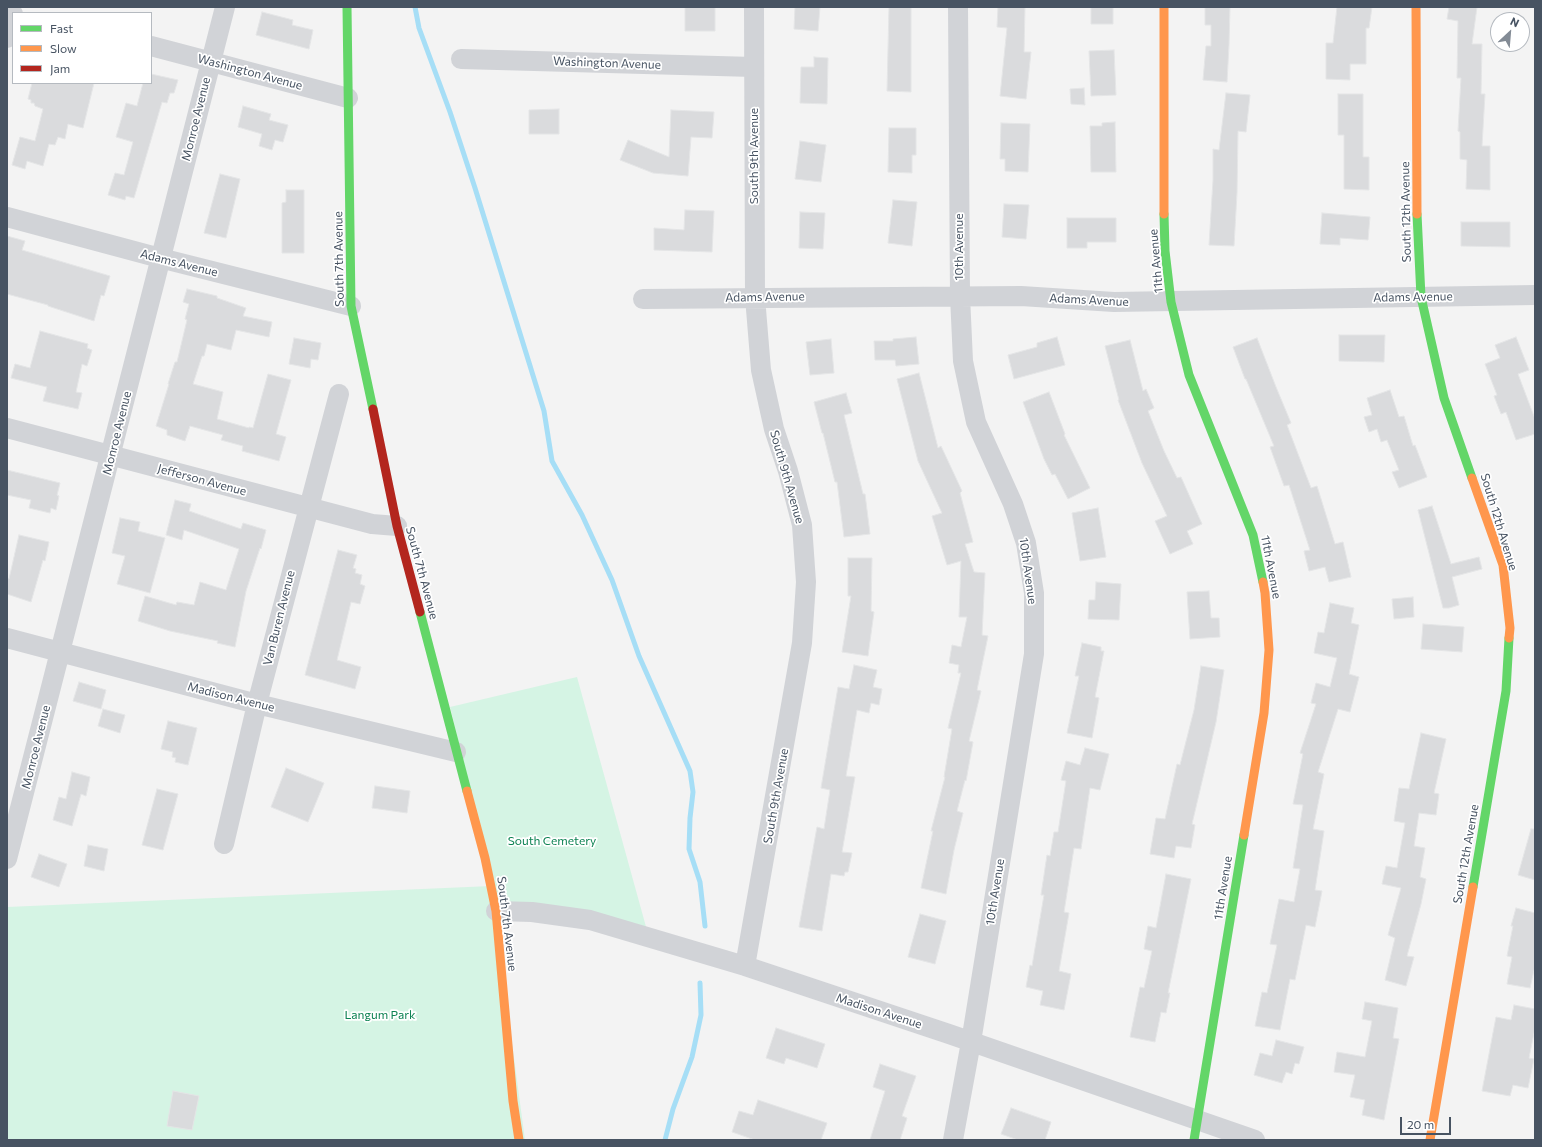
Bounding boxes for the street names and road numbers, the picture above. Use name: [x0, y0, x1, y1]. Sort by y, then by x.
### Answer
street label: Washington Avenue: [196, 51, 304, 93]
street label: Washington Avenue: [553, 54, 661, 72]
street label: Monroe Avenue: [179, 76, 213, 162]
street label: South 9th Avenue: [747, 108, 761, 204]
street label: South 12th Avenue: [1398, 161, 1414, 263]
street label: South 7th Avenue: [331, 211, 347, 307]
street label: 10th Avenue: [952, 213, 966, 281]
street label: 11th Avenue: [1146, 228, 1166, 294]
street label: Adams Avenue: [139, 246, 219, 280]
street label: Adams Avenue: [725, 289, 805, 305]
street label: Adams Avenue: [1373, 289, 1453, 305]
street label: Adams Avenue: [1049, 291, 1129, 309]
street label: Monroe Avenue: [100, 390, 134, 476]
street label: South 9th Avenue: [767, 429, 807, 525]
street label: Jefferson Avenue: [156, 461, 248, 499]
street label: South 12th Avenue: [1477, 472, 1521, 572]
street label: South 7th Avenue: [403, 525, 441, 621]
street label: 11th Avenue: [1258, 534, 1284, 600]
street label: 10th Avenue: [1016, 537, 1040, 605]
street label: Van Buren Avenue: [260, 569, 298, 667]
street label: Madison Avenue: [186, 679, 276, 715]
street label: Monroe Avenue: [19, 704, 53, 790]
street label: South 9th Avenue: [761, 747, 791, 845]
street label: South 12th Avenue: [1450, 803, 1482, 905]
street label: 11th Avenue: [1211, 855, 1235, 921]
street label: 10th Avenue: [983, 858, 1007, 926]
street label: South 7th Avenue: [494, 876, 520, 972]
street label: Madison Avenue: [834, 990, 924, 1032]

